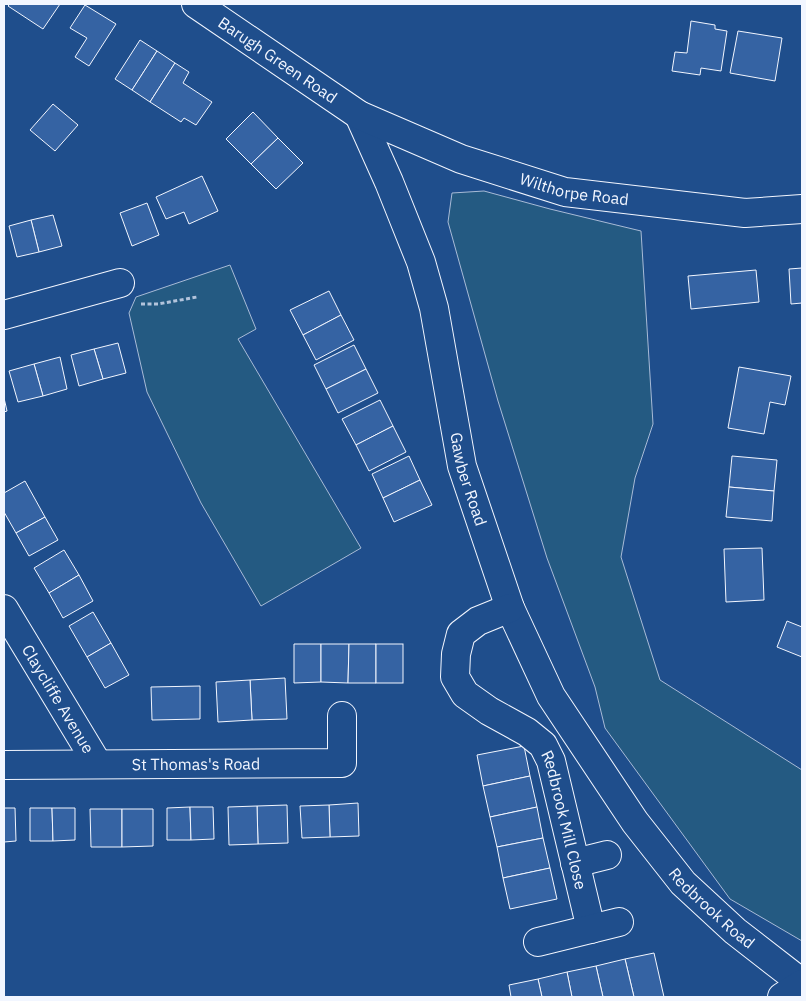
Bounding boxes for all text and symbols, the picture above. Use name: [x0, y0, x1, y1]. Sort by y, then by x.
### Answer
street label: Barugh Green Road: [215, 12, 341, 107]
street label: Wilthorpe Road: [517, 168, 630, 209]
street label: Gawber Road: [446, 431, 491, 528]
street label: Claycliffe Avenue: [18, 641, 99, 757]
street label: Redbrook Mill Close: [537, 747, 591, 892]
street label: St Thomas's Road: [132, 753, 260, 774]
street label: Redbrook Road: [665, 864, 759, 953]

